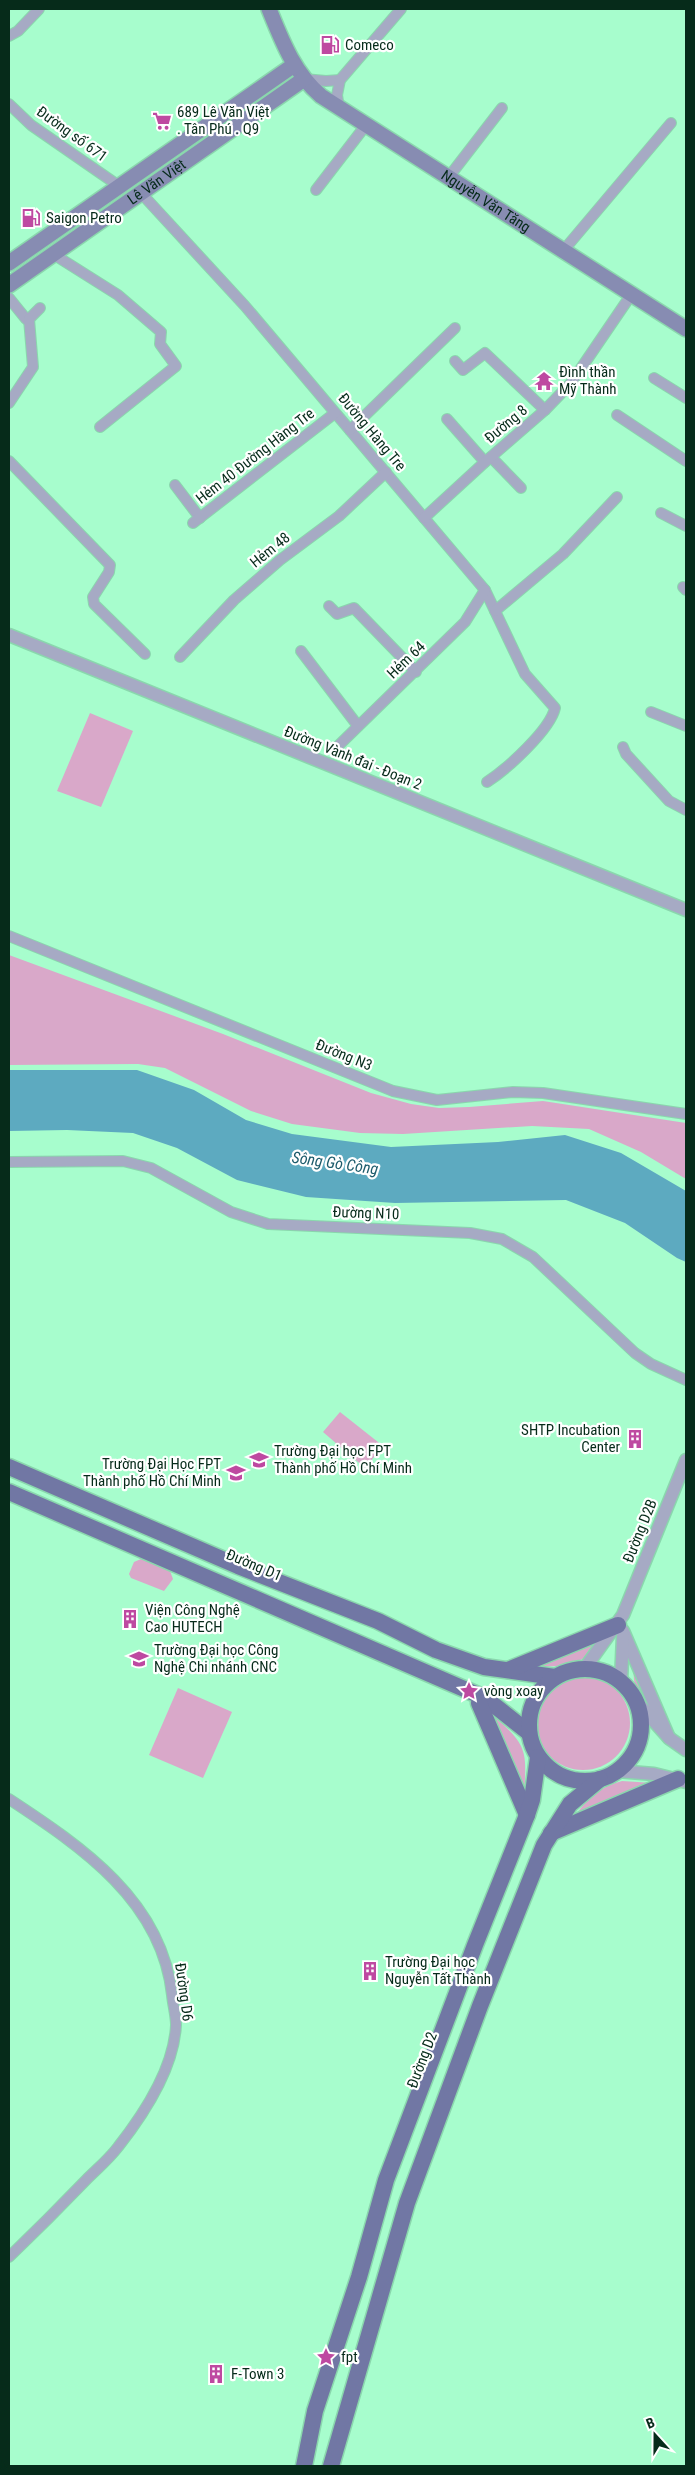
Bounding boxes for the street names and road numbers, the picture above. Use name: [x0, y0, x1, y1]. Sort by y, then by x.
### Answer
street label: Đường số 671: [33, 102, 111, 166]
street label: Lê Văn Việt: [124, 155, 189, 208]
street label: Nguyễn Văn Tăng: [438, 166, 534, 236]
street label: Đường Hàng Tre: [334, 390, 410, 474]
street label: Đường 8: [481, 401, 531, 447]
street label: Hẻm 40 Đường Hàng Tre: [192, 404, 318, 508]
street label: Hẻm 48: [247, 529, 293, 571]
street label: Hẻm 64: [383, 638, 429, 682]
street label: Đường Vành đai - Đoạn 2: [282, 722, 424, 794]
street label: Đường N3: [313, 1036, 375, 1074]
street label: Đường N10: [332, 1203, 400, 1223]
street label: Đường D2B: [619, 1497, 661, 1565]
street label: Đường D1: [223, 1545, 285, 1585]
street label: Đường D6: [171, 1962, 197, 2022]
street label: Đường D2: [403, 2029, 441, 2091]

